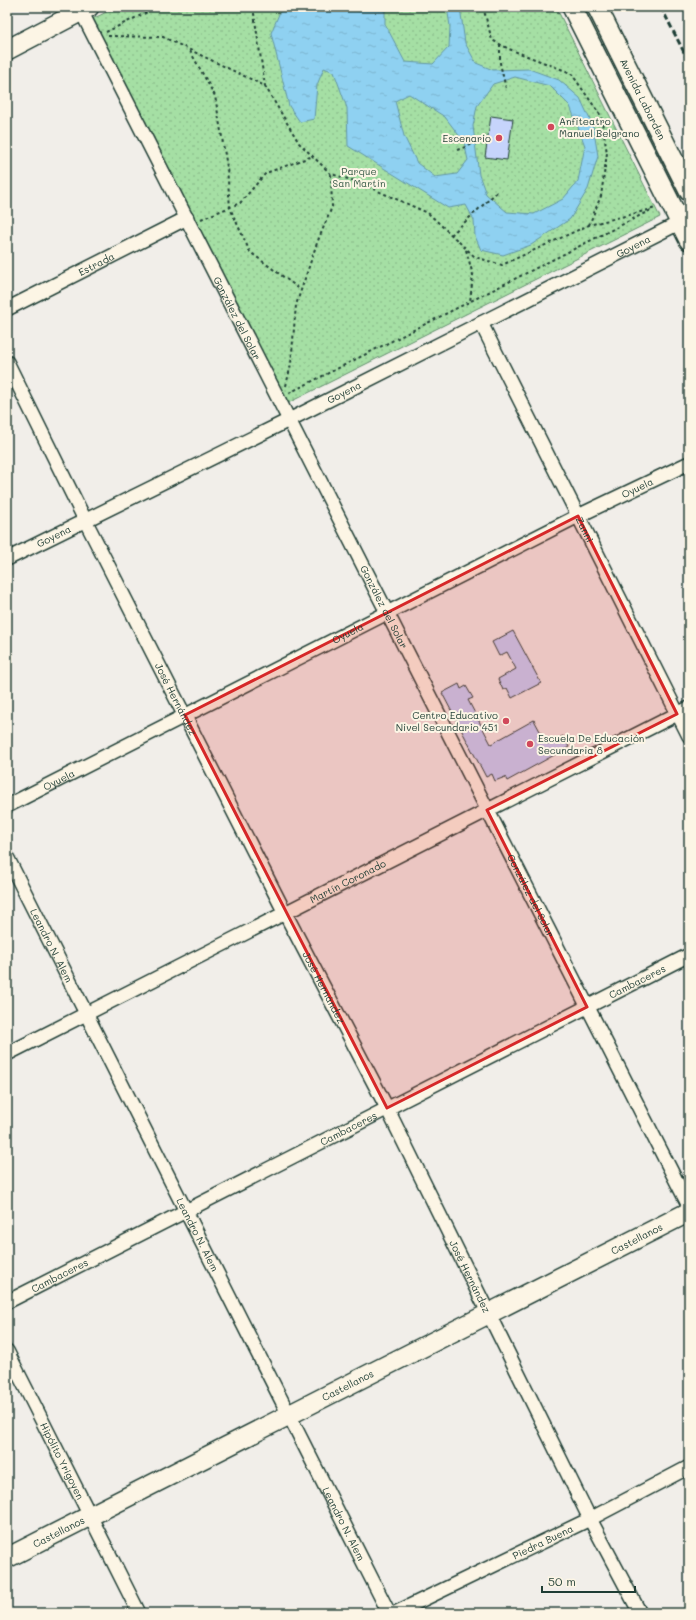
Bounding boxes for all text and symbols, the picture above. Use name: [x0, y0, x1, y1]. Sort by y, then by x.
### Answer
street label: Avenida Labarden: [617, 56, 669, 142]
place label: Anfiteatro Manuel Belgrano: [559, 114, 640, 140]
marker: Anfiteatro Manuel Belgrano: [546, 122, 556, 132]
place label: Escenario: [443, 131, 491, 145]
marker: Escenario: [494, 133, 504, 143]
park label: Parque San Martín: [333, 164, 385, 190]
street label: Goyena: [614, 232, 653, 261]
street label: Estrada: [76, 249, 117, 279]
street label: González del Solar: [210, 274, 264, 362]
street label: Goyena: [325, 378, 363, 407]
street label: Oyuela: [619, 474, 655, 501]
street label: Zanni: [573, 514, 597, 545]
street label: Goyena: [34, 522, 73, 550]
street label: González del Solar: [357, 563, 411, 651]
street label: Oyuela: [329, 619, 366, 647]
street label: José Hernández: [152, 660, 201, 738]
place label: Centro Educativo Nivel Secundario 451: [396, 708, 498, 734]
marker: Centro Educativo Nivel Secundario 451: [501, 716, 511, 726]
place label: Escuela De Educación Secundaria 8: [538, 731, 644, 757]
marker: Escuela De Educación Secundaria 8: [525, 739, 535, 749]
street label: Oyuela: [41, 766, 77, 794]
street label: González del Solar: [504, 852, 558, 940]
street label: Martín Coronado: [307, 856, 388, 906]
street label: Leandro N. Alem: [27, 906, 76, 985]
street label: José Hernández: [299, 949, 349, 1026]
street label: Cambaceres: [606, 961, 668, 1002]
street label: Cambaceres: [317, 1108, 379, 1149]
street label: Leandro N. Alem: [173, 1195, 222, 1274]
street label: Castellanos: [608, 1220, 665, 1258]
street label: José Hernández: [446, 1238, 494, 1315]
street label: Cambaceres: [29, 1255, 91, 1296]
street label: Castellanos: [319, 1366, 376, 1404]
street label: Hipólito Yrigoyen: [37, 1420, 88, 1502]
street label: Leandro N. Alem: [319, 1484, 368, 1563]
street label: Castellanos: [30, 1513, 87, 1551]
street label: Piedra Buena: [510, 1521, 575, 1562]
scale bar: [542, 1568, 635, 1594]
text: 50 m: [548, 1573, 576, 1589]

